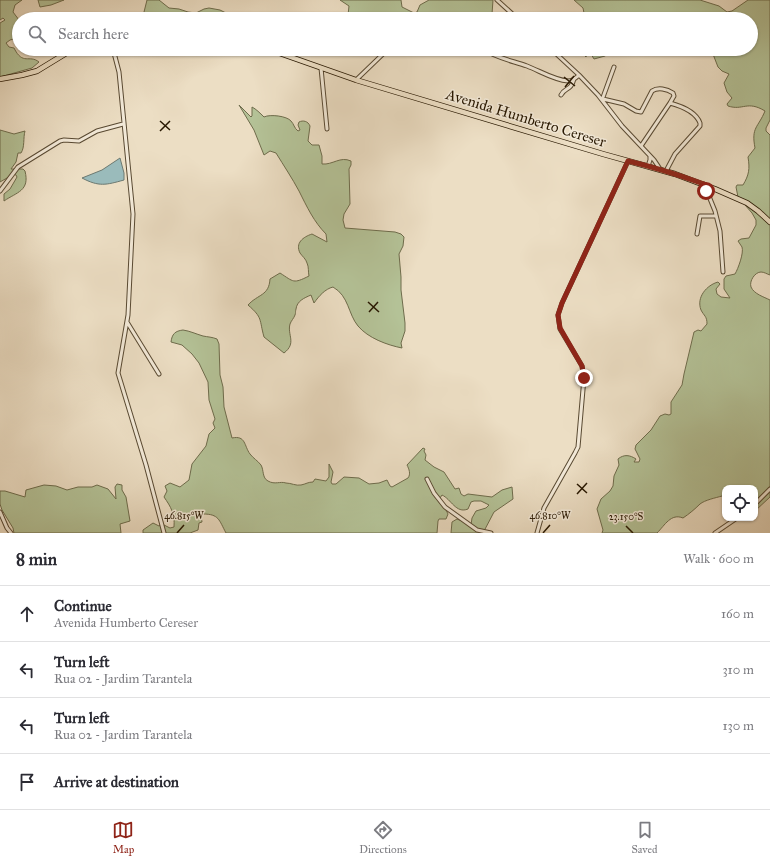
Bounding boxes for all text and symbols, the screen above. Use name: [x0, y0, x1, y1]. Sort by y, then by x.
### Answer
search box: [12, 12, 758, 56]
icon: search: [26, 23, 48, 45]
text: Search here: [58, 25, 129, 43]
street label: Avenida Humberto Cereser: [443, 85, 609, 151]
route start: [697, 182, 715, 200]
route end: [575, 369, 593, 387]
map controls: [722, 485, 758, 521]
button: locate: [722, 485, 758, 521]
text: 46.815°W: [164, 510, 204, 522]
text: 46.810°W: [530, 510, 571, 522]
text: 23.150°S: [609, 511, 644, 523]
text: 8 min: [16, 549, 57, 570]
text: Walk · 600 m: [683, 551, 754, 567]
text: Continue: [54, 597, 112, 615]
icon: ahead: [16, 603, 38, 625]
text: 160 m: [721, 606, 754, 622]
text: Avenida Humberto Cereser: [54, 615, 198, 631]
text: Turn left: [54, 653, 110, 671]
icon: left: [16, 659, 38, 681]
text: 310 m: [722, 662, 754, 678]
text: Rua 02 - Jardim Tarantela: [54, 671, 192, 687]
text: Turn left: [54, 709, 110, 727]
icon: left: [16, 715, 38, 737]
text: 130 m: [722, 718, 754, 734]
text: Rua 02 - Jardim Tarantela: [54, 727, 192, 743]
icon: arrive: [16, 771, 38, 793]
text: Arrive at destination: [54, 773, 179, 791]
tab: Map: [112, 819, 134, 856]
tab: Directions: [359, 819, 407, 856]
tab: Saved: [631, 819, 658, 856]

